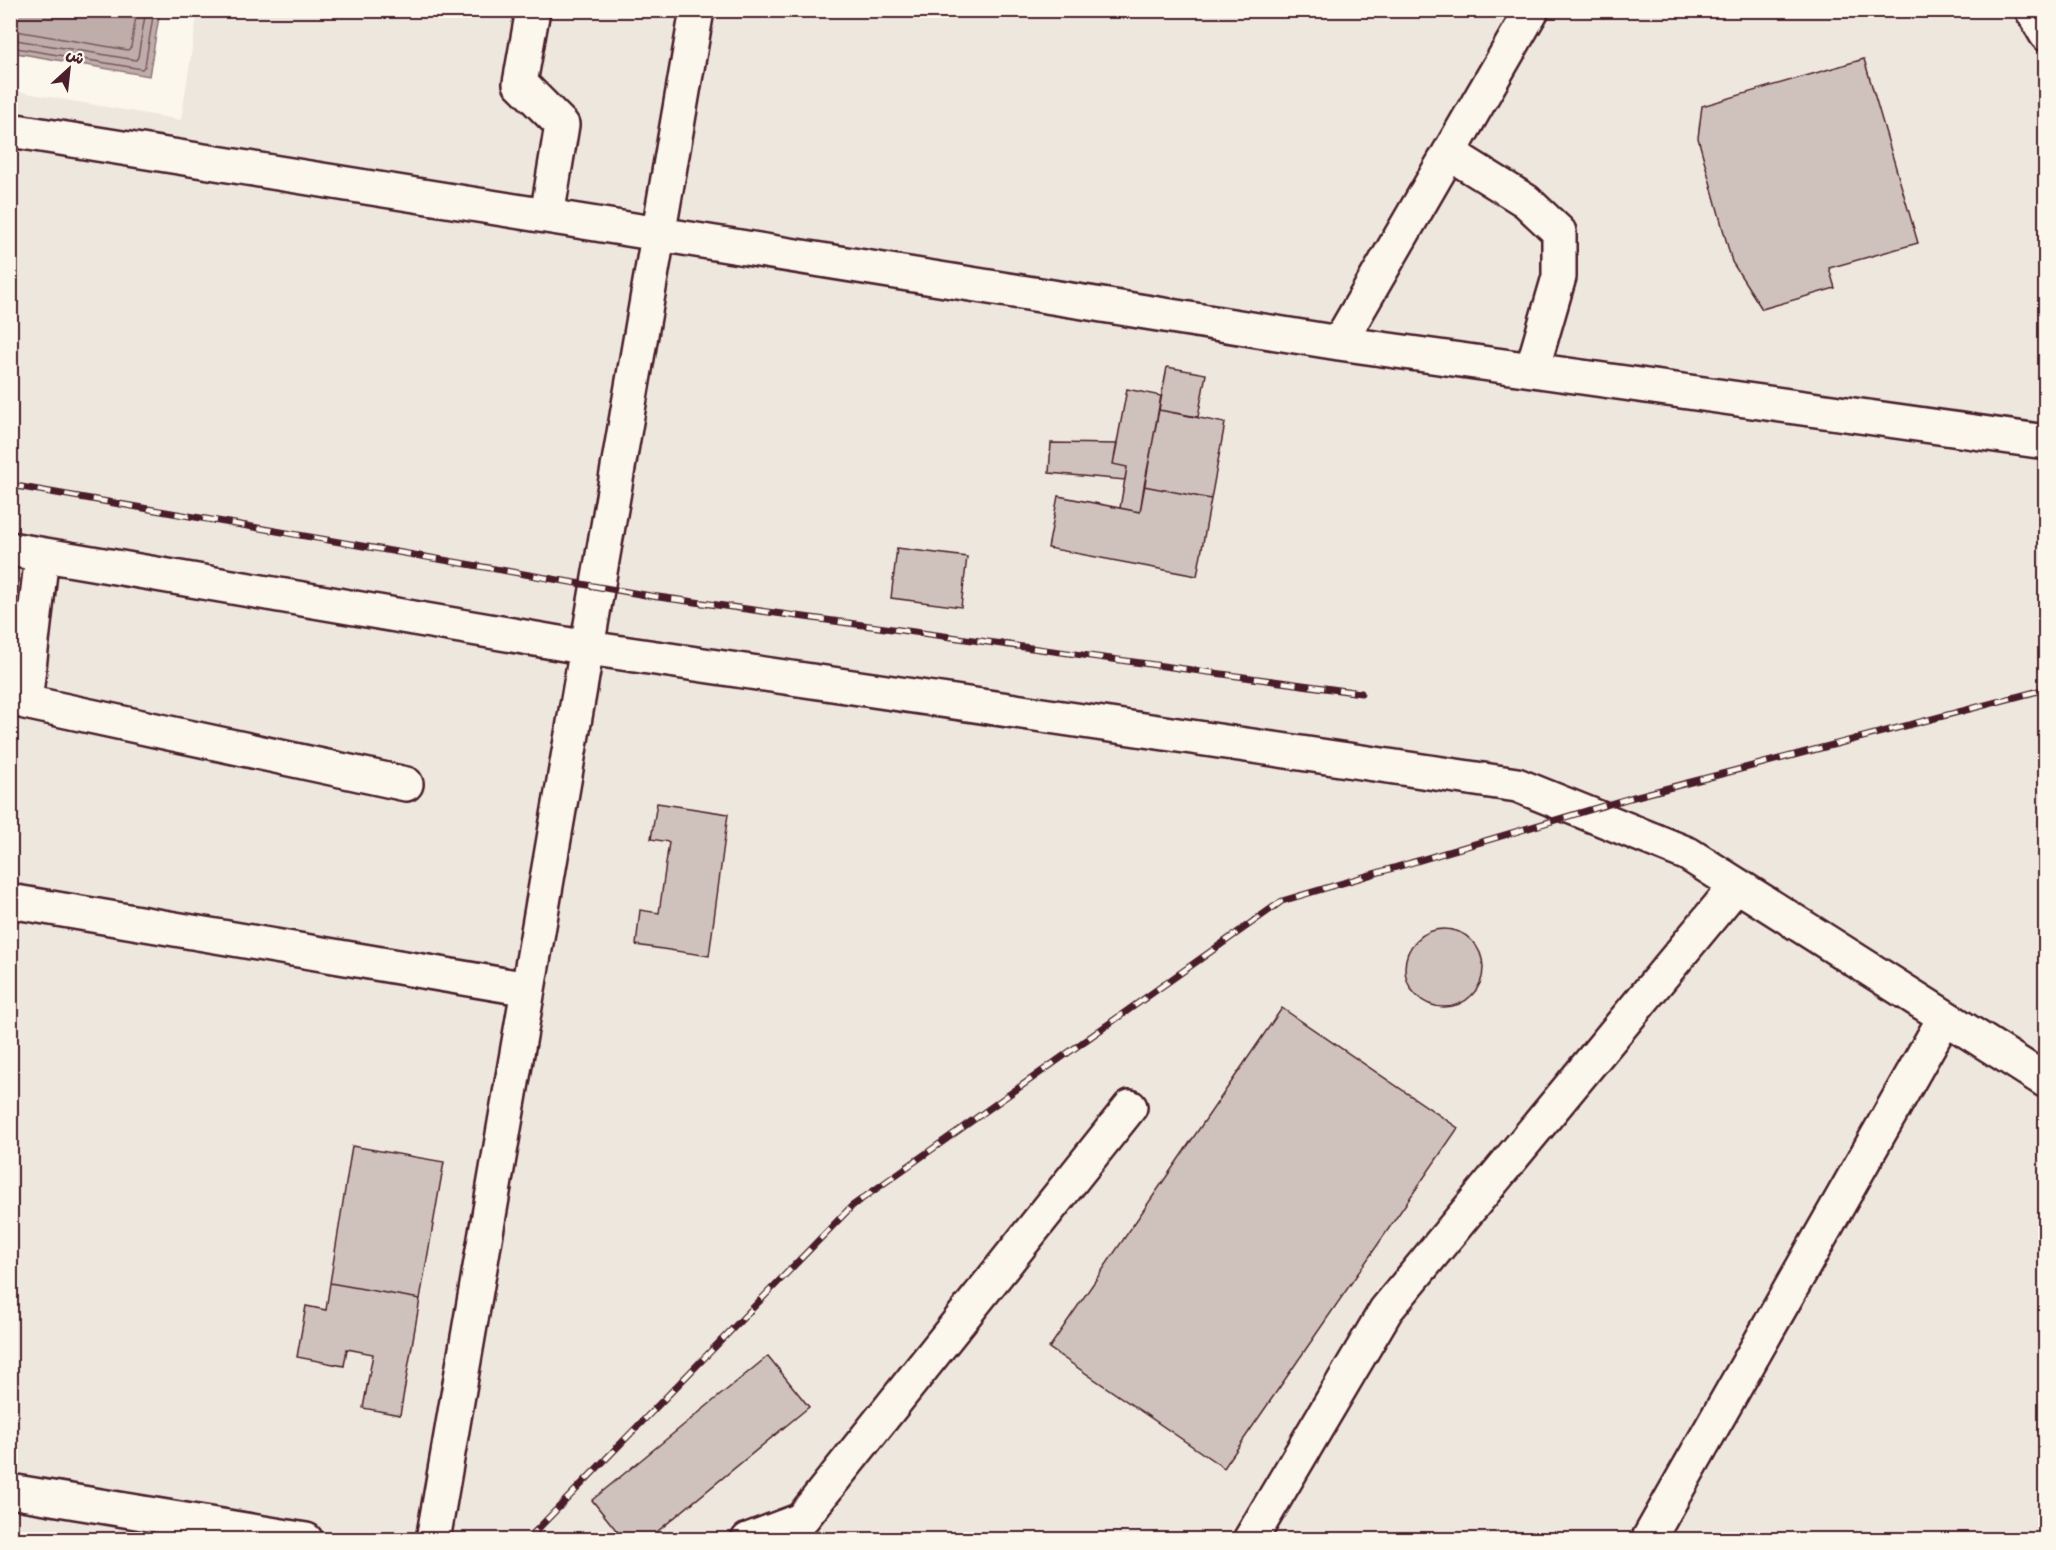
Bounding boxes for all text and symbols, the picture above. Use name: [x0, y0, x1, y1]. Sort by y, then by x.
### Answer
north arrow: [39, 39, 99, 99]
text: ش: [63, 43, 88, 69]

